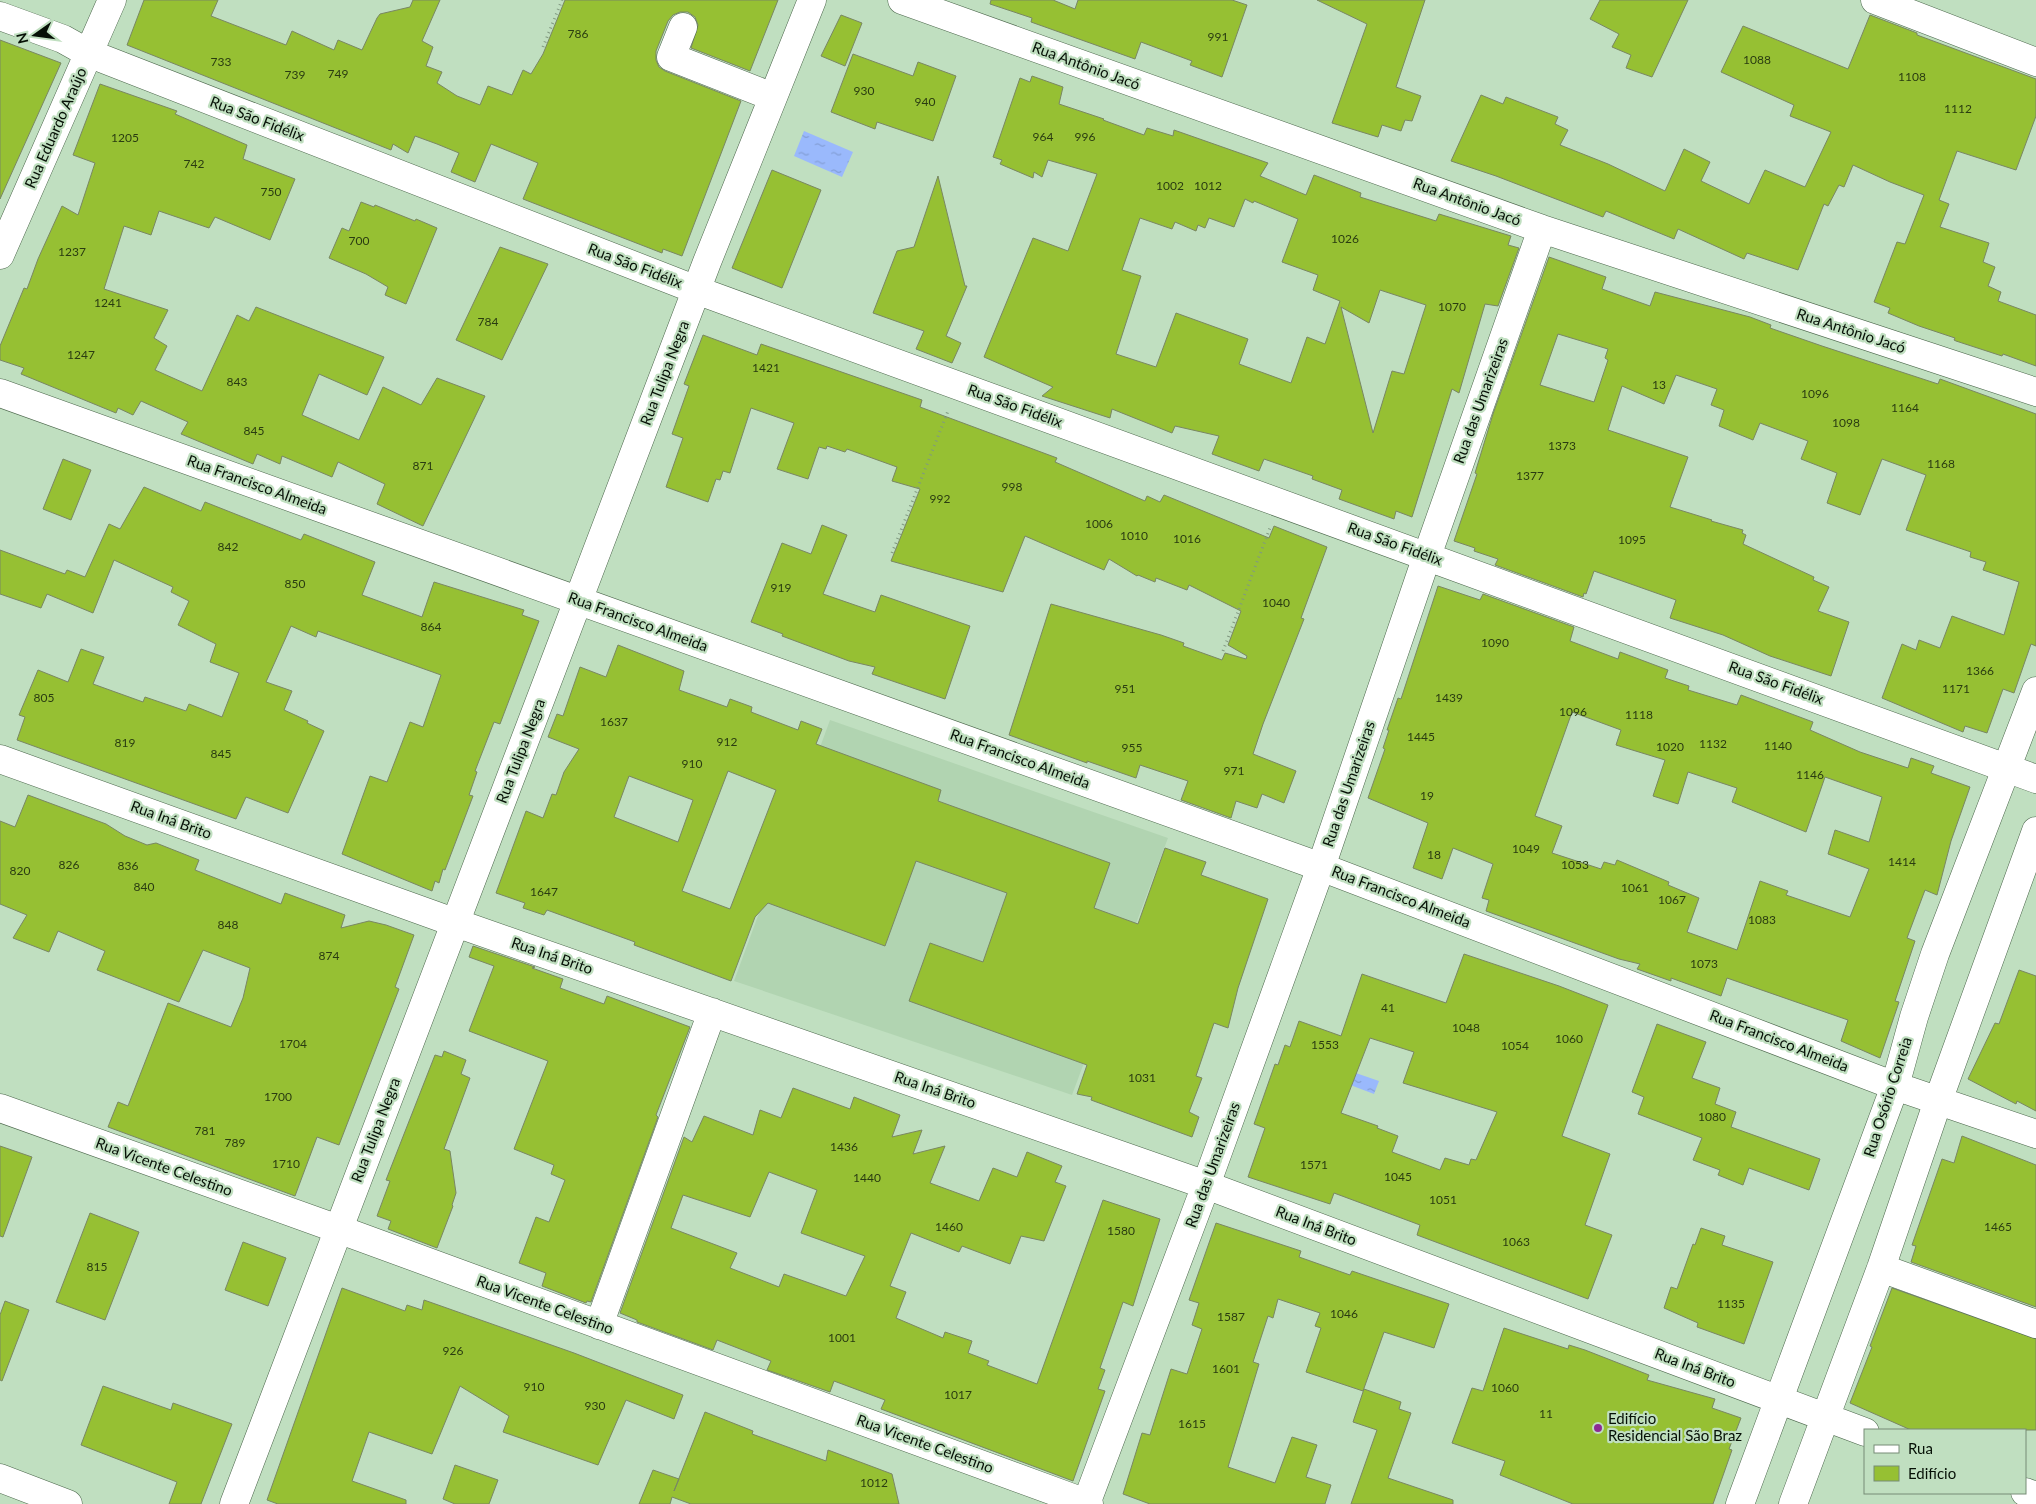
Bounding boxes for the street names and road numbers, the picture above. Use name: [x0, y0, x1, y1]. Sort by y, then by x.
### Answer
street label: Rua Antônio Jacó: [1030, 37, 1143, 93]
street label: Rua Eduardo Araújo: [20, 65, 90, 191]
street label: Rua São Fidélix: [208, 92, 308, 144]
street label: Rua Antônio Jacó: [1411, 173, 1524, 229]
street label: Rua São Fidélix: [586, 239, 686, 291]
street label: Rua Antônio Jacó: [1795, 304, 1908, 356]
street label: Rua Tulipa Negra: [636, 318, 692, 427]
street label: Rua das Umarizeiras: [1449, 336, 1511, 466]
street label: Rua São Fidélix: [965, 380, 1066, 431]
street label: Rua Francisco Almeida: [185, 450, 330, 518]
street label: Rua São Fidélix: [1345, 518, 1446, 569]
street label: Rua Francisco Almeida: [566, 587, 711, 655]
street label: Rua São Fidélix: [1726, 657, 1827, 708]
street label: Rua Tulipa Negra: [492, 696, 548, 805]
street label: Rua das Umarizeiras: [1318, 718, 1378, 849]
street label: Rua Francisco Almeida: [948, 724, 1093, 792]
street label: Rua Iná Brito: [128, 796, 214, 842]
street label: Rua Francisco Almeida: [1329, 861, 1473, 931]
street label: Rua Iná Brito: [509, 933, 595, 977]
street label: Rua Francisco Almeida: [1707, 1005, 1851, 1075]
street label: Rua Osório Correia: [1859, 1034, 1915, 1159]
street label: Rua Iná Brito: [892, 1067, 978, 1111]
street label: Rua Tulipa Negra: [347, 1075, 403, 1184]
street label: Rua das Umarizeiras: [1181, 1100, 1243, 1230]
street label: Rua Vicente Celestino: [94, 1133, 235, 1199]
street label: Rua Iná Brito: [1273, 1201, 1359, 1249]
street label: Rua Vicente Celestino: [475, 1271, 616, 1337]
street label: Rua Iná Brito: [1652, 1343, 1738, 1391]
street label: Rua Vicente Celestino: [855, 1410, 996, 1476]

